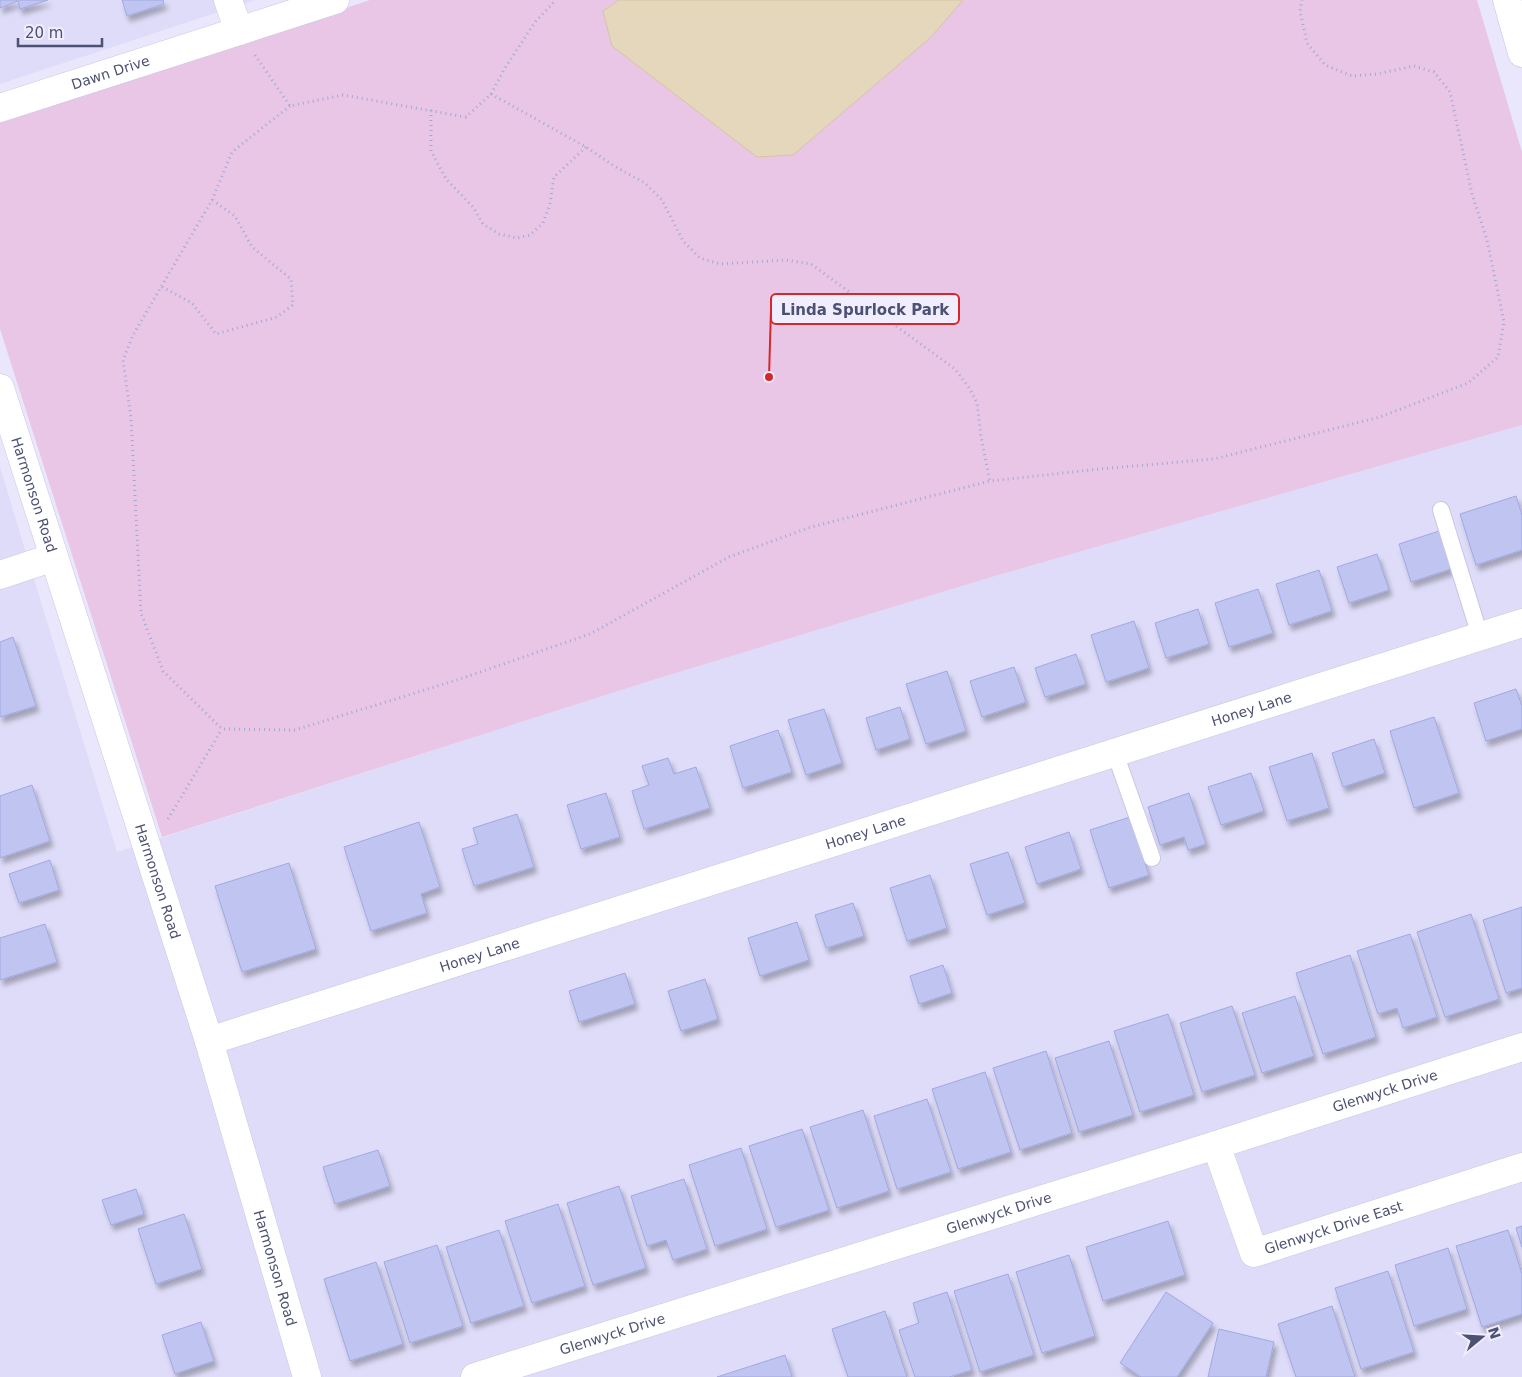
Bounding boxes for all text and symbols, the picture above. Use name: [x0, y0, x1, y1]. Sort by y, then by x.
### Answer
scale bar: [18, 15, 101, 47]
text: 20 m: [25, 24, 63, 42]
street label: Dawn Drive: [69, 52, 152, 93]
callout: Linda Spurlock Park: [771, 294, 959, 324]
text: Linda Spurlock Park: [781, 301, 950, 319]
street label: Harmonson Road: [8, 435, 60, 554]
street label: Honey Lane: [1209, 689, 1294, 729]
street label: Honey Lane: [823, 812, 908, 852]
street label: Harmonson Road: [132, 822, 184, 941]
street label: Honey Lane: [438, 935, 522, 975]
street label: Glenwyck Drive: [1330, 1067, 1440, 1115]
street label: Glenwyck Drive: [944, 1189, 1054, 1237]
street label: Glenwyck Drive East: [1262, 1198, 1405, 1257]
street label: Harmonson Road: [251, 1208, 300, 1328]
street label: Glenwyck Drive: [558, 1310, 667, 1358]
north arrow: [1457, 1312, 1507, 1362]
text: N: [1485, 1325, 1504, 1341]

